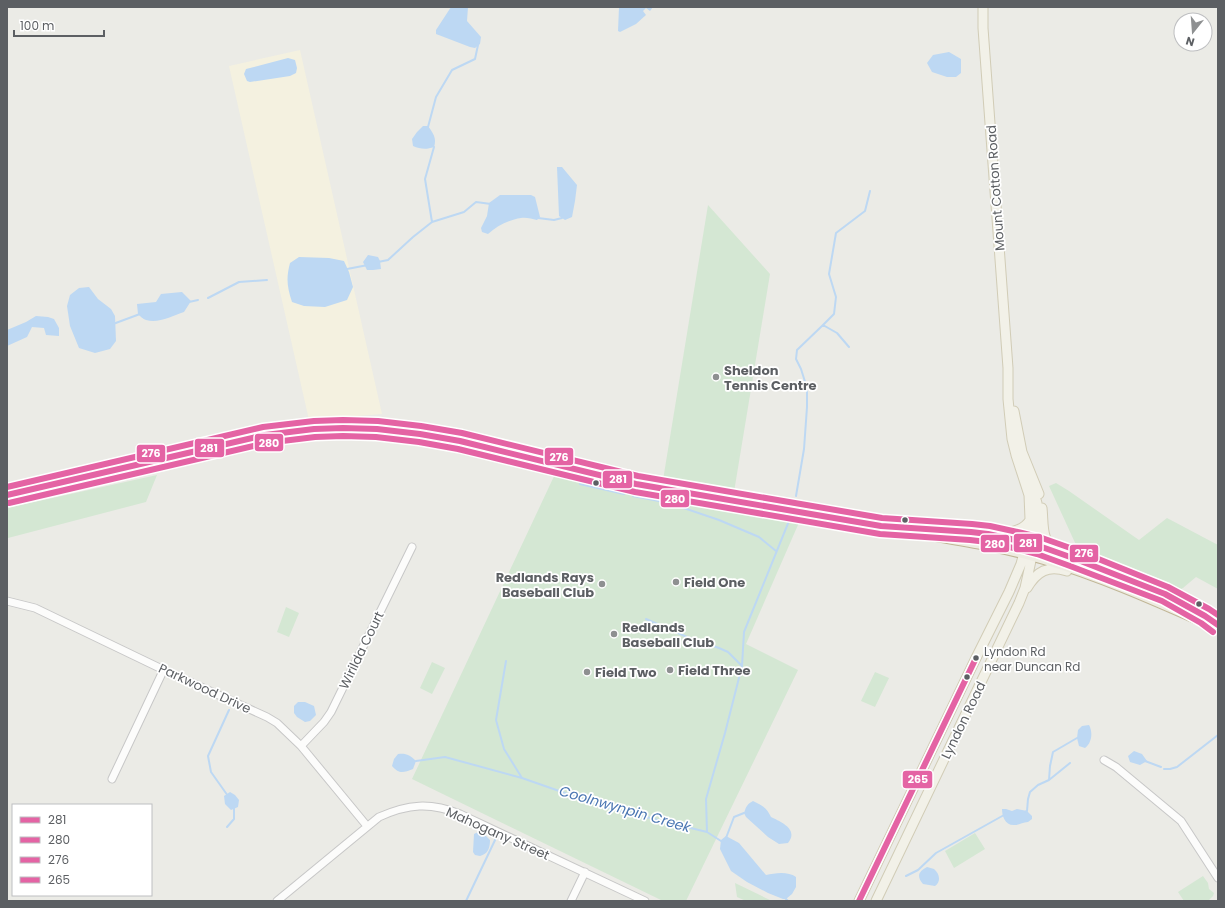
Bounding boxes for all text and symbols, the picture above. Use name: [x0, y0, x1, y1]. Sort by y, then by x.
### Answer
scale bar: [14, 12, 104, 38]
north arrow: [1173, 12, 1213, 52]
text: 100 m: [20, 17, 54, 34]
text: N: [1184, 33, 1196, 50]
street label: Mount Cotton Road: [982, 124, 1009, 252]
place label: Sheldon Tennis Centre: [724, 361, 817, 395]
marker: Sheldon Tennis Centre: [711, 372, 721, 382]
line badge: 280: [254, 433, 284, 452]
text: 280: [259, 435, 279, 451]
line badge: 281: [194, 438, 225, 458]
text: 281: [200, 440, 218, 456]
line badge: 276: [136, 444, 166, 463]
text: 276: [141, 445, 161, 461]
line badge: 276: [544, 447, 574, 466]
text: 276: [549, 449, 569, 465]
line badge: 281: [602, 470, 633, 489]
text: 281: [609, 471, 627, 487]
unlabelled marker: [591, 478, 601, 488]
line badge: 280: [660, 489, 690, 508]
text: 280: [665, 491, 685, 507]
unlabelled marker: [900, 515, 910, 525]
line badge: 281: [1013, 533, 1043, 553]
line badge: 280: [980, 534, 1010, 553]
text: 281: [1019, 535, 1037, 551]
text: 280: [985, 536, 1005, 552]
line badge: 276: [1069, 544, 1099, 563]
text: 276: [1074, 545, 1094, 561]
place label: Redlands Rays Baseball Club: [496, 568, 594, 602]
place label: Field One: [684, 573, 745, 592]
marker: Field One: [671, 577, 681, 587]
marker: Redlands Rays Baseball Club: [597, 579, 607, 589]
unlabelled marker: [1194, 599, 1204, 609]
street label: Wirilda Court: [334, 608, 389, 692]
place label: Redlands Baseball Club: [622, 618, 714, 652]
marker: Redlands Baseball Club: [609, 629, 619, 639]
place label: Lyndon Rd near Duncan Rd: [984, 643, 1080, 675]
marker: Lyndon Rd near Duncan Rd: [971, 653, 981, 663]
street label: Parkwood Drive: [155, 659, 254, 718]
place label: Field Three: [678, 661, 750, 680]
place label: Field Two: [595, 663, 657, 682]
marker: Field Three: [665, 665, 675, 675]
marker: Field Two: [582, 667, 592, 677]
unlabelled marker: [962, 672, 972, 682]
street label: Lyndon Road: [937, 678, 990, 762]
line badge: 265: [902, 770, 933, 789]
text: 265: [908, 771, 928, 787]
water label: Coolnwynpin Creek: [557, 781, 694, 838]
street label: Mahogany Street: [443, 802, 553, 865]
legend: [12, 804, 152, 896]
text: 281: [48, 811, 66, 828]
text: 280: [48, 831, 70, 848]
text: 276: [48, 851, 69, 868]
text: 265: [48, 871, 70, 888]

